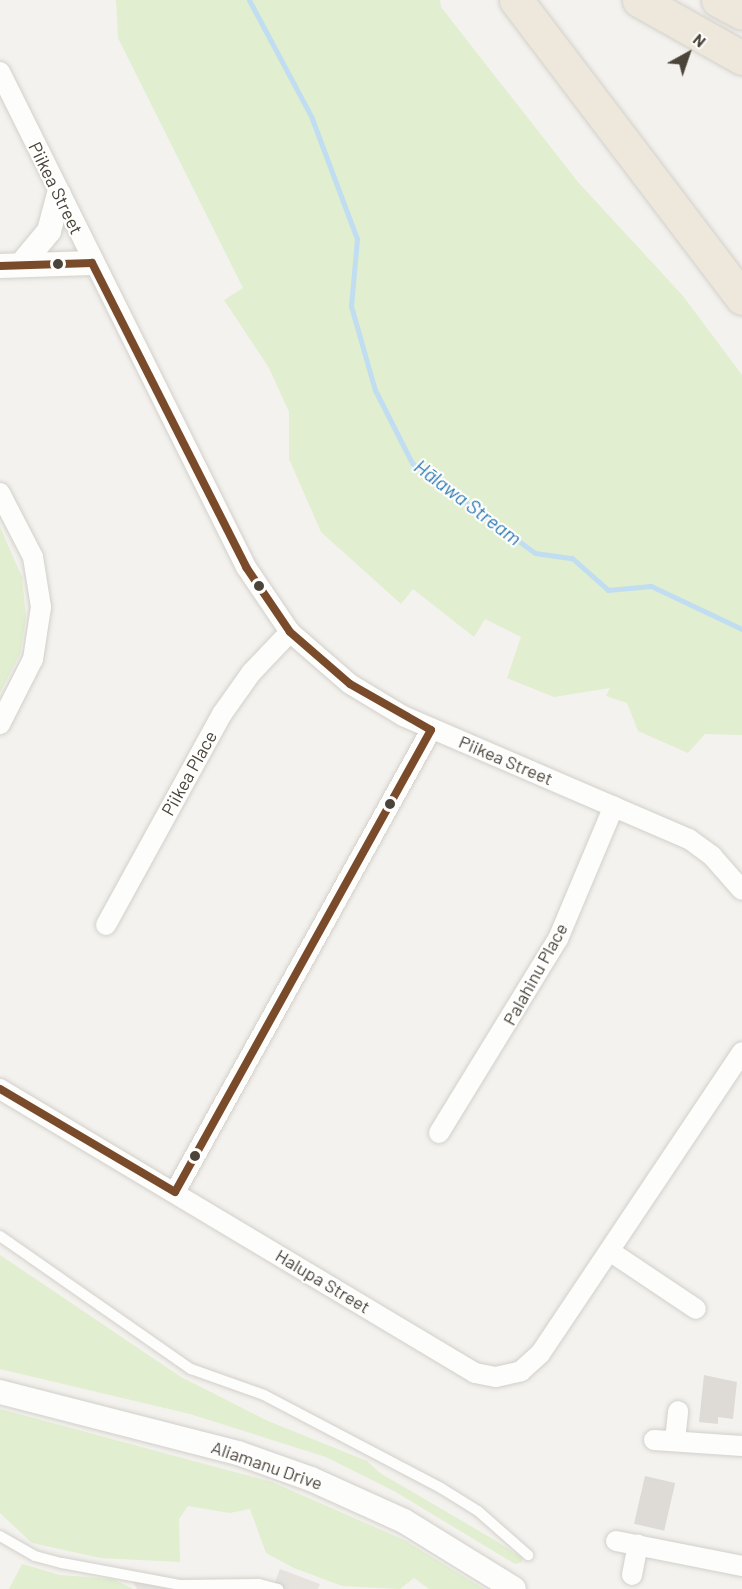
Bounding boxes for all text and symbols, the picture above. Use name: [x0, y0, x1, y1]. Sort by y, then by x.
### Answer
north arrow: [658, 24, 718, 84]
text: N: [690, 29, 710, 51]
street label: Piikea Street: [24, 138, 88, 238]
unlabelled marker: [52, 258, 64, 270]
water label: Hālawa Stream: [410, 454, 526, 550]
unlabelled marker: [253, 580, 265, 592]
street label: Piikea Place: [157, 727, 221, 819]
street label: Piikea Street: [456, 731, 556, 789]
unlabelled marker: [384, 798, 396, 810]
street label: Palahinu Place: [498, 919, 572, 1029]
unlabelled marker: [189, 1150, 201, 1162]
street label: Halupa Street: [272, 1244, 374, 1318]
street label: Aliamanu Drive: [209, 1436, 325, 1494]

